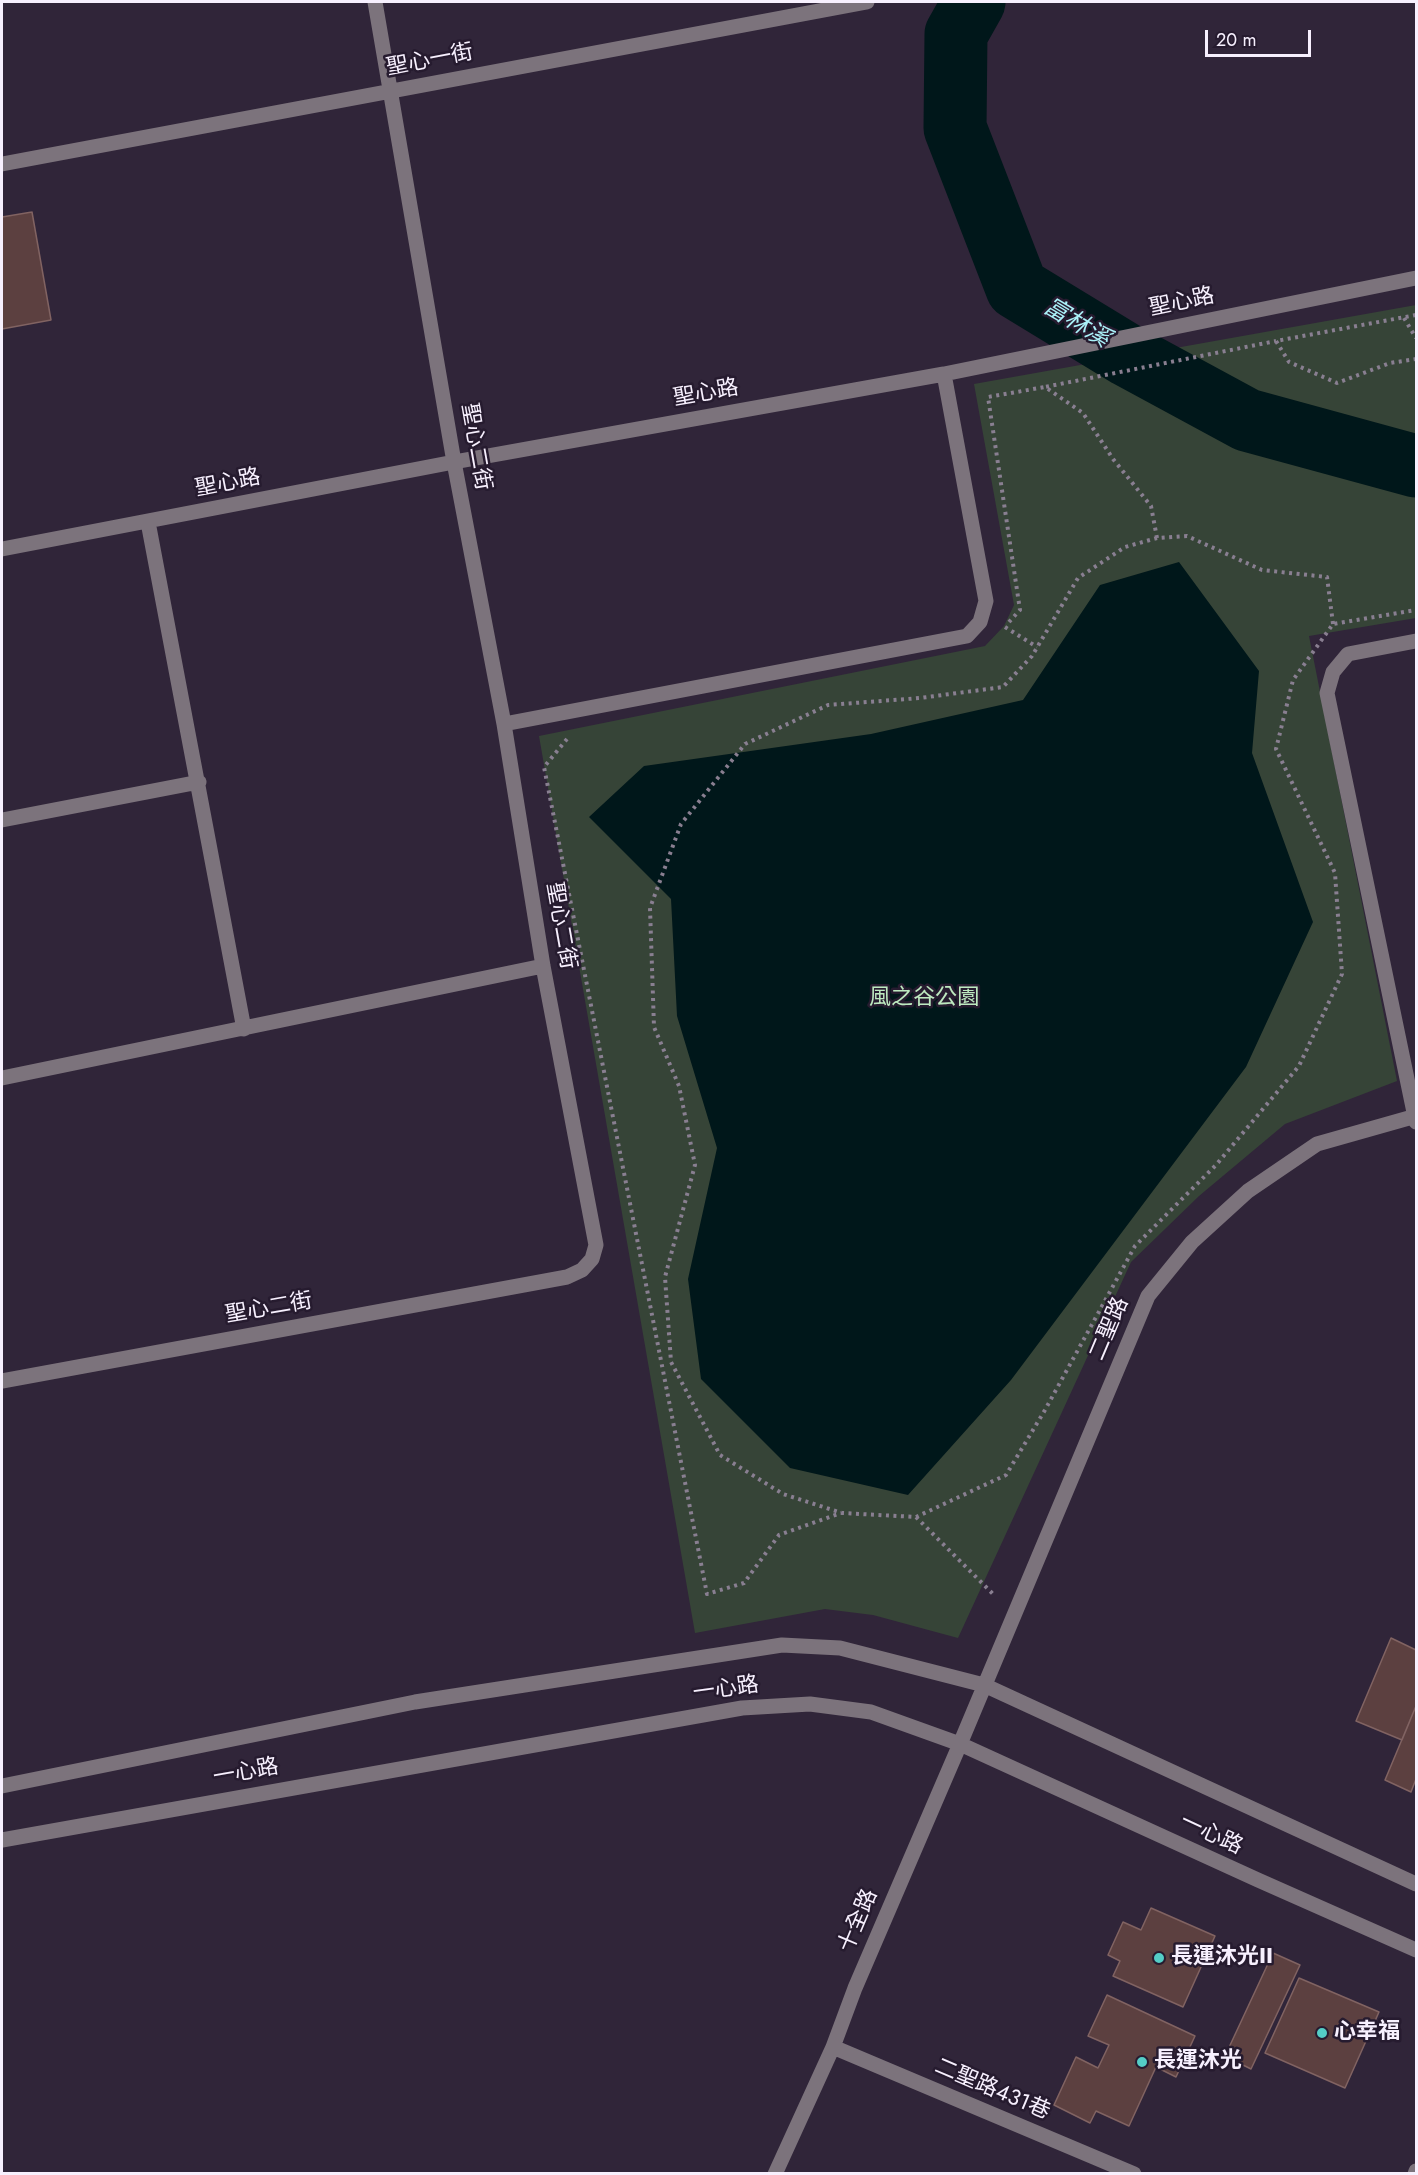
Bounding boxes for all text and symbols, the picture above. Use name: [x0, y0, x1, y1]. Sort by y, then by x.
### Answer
scale bar: [1208, 18, 1314, 56]
text: 20 m: [1216, 27, 1256, 53]
street label: 聖心一街: [384, 40, 476, 82]
street label: 聖心路: [1147, 283, 1217, 323]
water label: 富林溪: [1038, 293, 1114, 355]
street label: 聖心路: [671, 375, 741, 413]
street label: 聖心二街: [454, 401, 496, 493]
street label: 聖心路: [193, 465, 263, 503]
street label: 聖心二街: [539, 880, 581, 972]
park label: 風之谷公園: [869, 986, 979, 1012]
street label: 聖心二街: [223, 1288, 315, 1330]
street label: 二聖路: [1085, 1293, 1135, 1365]
street label: 一心路: [691, 1672, 761, 1708]
street label: 一心路: [211, 1754, 281, 1792]
street label: 一心路: [1176, 1809, 1246, 1861]
street label: 十全路: [834, 1885, 884, 1957]
place label: 長運沐光II: [1171, 1945, 1273, 1971]
marker: 長運沐光II: [1152, 1951, 1166, 1965]
place label: 心幸福: [1334, 2020, 1400, 2046]
marker: 心幸福: [1315, 2026, 1329, 2040]
place label: 長運沐光: [1154, 2049, 1242, 2075]
street label: 二聖路431巷: [930, 2054, 1054, 2126]
marker: 長運沐光: [1135, 2055, 1149, 2069]

